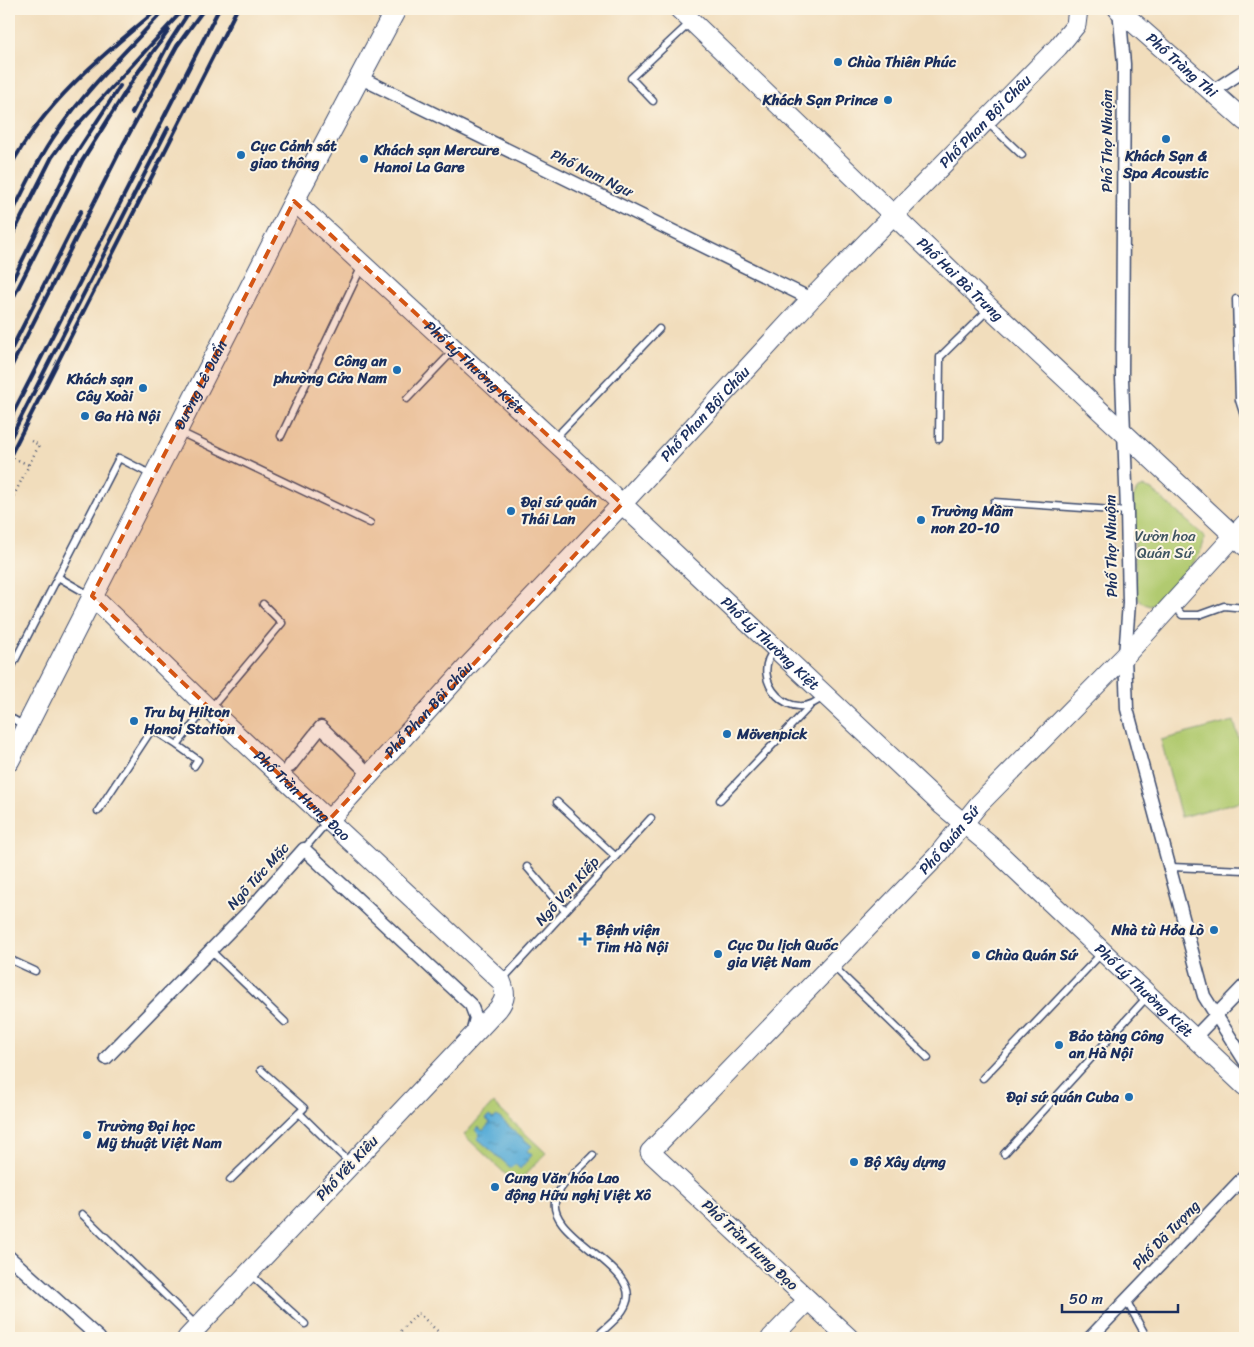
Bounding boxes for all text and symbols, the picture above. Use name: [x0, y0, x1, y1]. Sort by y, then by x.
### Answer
street label: Phố Tràng Thi: [1140, 26, 1224, 105]
place label: Chùa Thiên Phúc: [847, 49, 957, 75]
marker: Chùa Thiên Phúc: [832, 56, 844, 68]
street label: Phố Phan Bội Châu: [933, 68, 1038, 174]
place label: Khách Sạn Prince: [762, 87, 878, 113]
street label: Phố Thợ Nhuộm: [1094, 89, 1120, 192]
marker: Khách Sạn Prince: [882, 94, 894, 106]
place label: Cục Cảnh sát giao thông: [249, 133, 337, 176]
marker: Khách Sạn & Spa Acoustic: [1160, 133, 1172, 145]
place label: Khách sạn Mercure Hanoi La Gare: [373, 137, 500, 180]
street label: Phố Nam Ngư: [546, 142, 639, 205]
place label: Khách Sạn & Spa Acoustic: [1122, 143, 1210, 186]
marker: Cục Cảnh sát giao thông: [235, 149, 247, 161]
marker: Khách sạn Mercure Hanoi La Gare: [358, 153, 370, 165]
street label: Phố Hai Bà Trưng: [910, 231, 1010, 328]
street label: Phố Lý Thường Kiệt: [418, 314, 530, 421]
street label: Đường Lê Duẩn: [167, 335, 234, 434]
place label: Công an phường Cửa Nam: [273, 348, 388, 391]
street label: Phố Phan Bội Châu: [654, 360, 756, 468]
marker: Công an phường Cửa Nam: [391, 364, 403, 376]
place label: Khách sạn Cây Xoài: [66, 366, 134, 409]
marker: Khách sạn Cây Xoài: [137, 382, 149, 394]
place label: Ga Hà Nội: [94, 403, 161, 429]
marker: Ga Hà Nội: [79, 410, 91, 422]
place label: Đại sứ quán Thái Lan: [520, 489, 598, 532]
street label: Phố Thợ Nhuộm: [1097, 494, 1125, 598]
place label: Trường Mầm non 20-10: [930, 498, 1014, 541]
marker: Đại sứ quán Thái Lan: [505, 505, 517, 517]
marker: Trường Mầm non 20-10: [915, 514, 927, 526]
park label: Vườn hoa Quán Sứ: [1134, 523, 1196, 566]
street label: Phố Lý Thường Kiệt: [715, 590, 826, 697]
street label: Phố Phan Bội Châu: [378, 655, 479, 764]
place label: Tru by Hilton Hanoi Station: [143, 699, 236, 742]
marker: Tru by Hilton Hanoi Station: [128, 715, 140, 727]
place label: Mövenpick: [736, 721, 808, 747]
marker: Mövenpick: [721, 728, 733, 740]
street label: Phố Trần Hưng Đạo: [248, 744, 357, 848]
street label: Phố Quán Sứ: [912, 798, 987, 881]
street label: Ngõ Tức Mặc: [220, 836, 296, 916]
street label: Ngõ Vạn Kiếp: [528, 850, 606, 932]
place label: Bệnh viện Tim Hà Nội: [596, 917, 669, 960]
place label: Nhà tù Hỏa Lò: [1111, 917, 1204, 943]
marker: Nhà tù Hỏa Lò: [1208, 924, 1220, 936]
marker: Bệnh viện Tim Hà Nội: [578, 932, 592, 946]
place label: Cục Du lịch Quốc gia Việt Nam: [726, 932, 839, 975]
street label: Phố Lý Thường Kiệt: [1088, 937, 1200, 1044]
place label: Chùa Quán Sứ: [985, 942, 1079, 968]
marker: Cục Du lịch Quốc gia Việt Nam: [712, 948, 724, 960]
marker: Chùa Quán Sứ: [970, 949, 982, 961]
place label: Bảo tàng Công an Hà Nội: [1068, 1023, 1164, 1066]
marker: Bảo tàng Công an Hà Nội: [1053, 1039, 1065, 1051]
place label: Đại sứ quán Cuba: [1005, 1084, 1119, 1110]
marker: Đại sứ quán Cuba: [1123, 1091, 1135, 1103]
place label: Trường Đại học Mỹ thuật Việt Nam: [96, 1113, 223, 1156]
marker: Trường Đại học Mỹ thuật Việt Nam: [81, 1129, 93, 1141]
street label: Phố Yết Kiêu: [309, 1129, 385, 1207]
place label: Bộ Xây dựng: [864, 1149, 946, 1175]
marker: Bộ Xây dựng: [848, 1156, 860, 1168]
place label: Cung Văn hóa Lao động Hữu nghị Việt Xô: [504, 1165, 651, 1208]
marker: Cung Văn hóa Lao động Hữu nghị Việt Xô: [489, 1181, 501, 1193]
street label: Phố Trần Hưng Đạo: [695, 1193, 805, 1297]
street label: Phố Dã Tượng: [1126, 1194, 1207, 1276]
scale bar: [1062, 1282, 1178, 1314]
text: 50 m: [1069, 1286, 1104, 1312]

